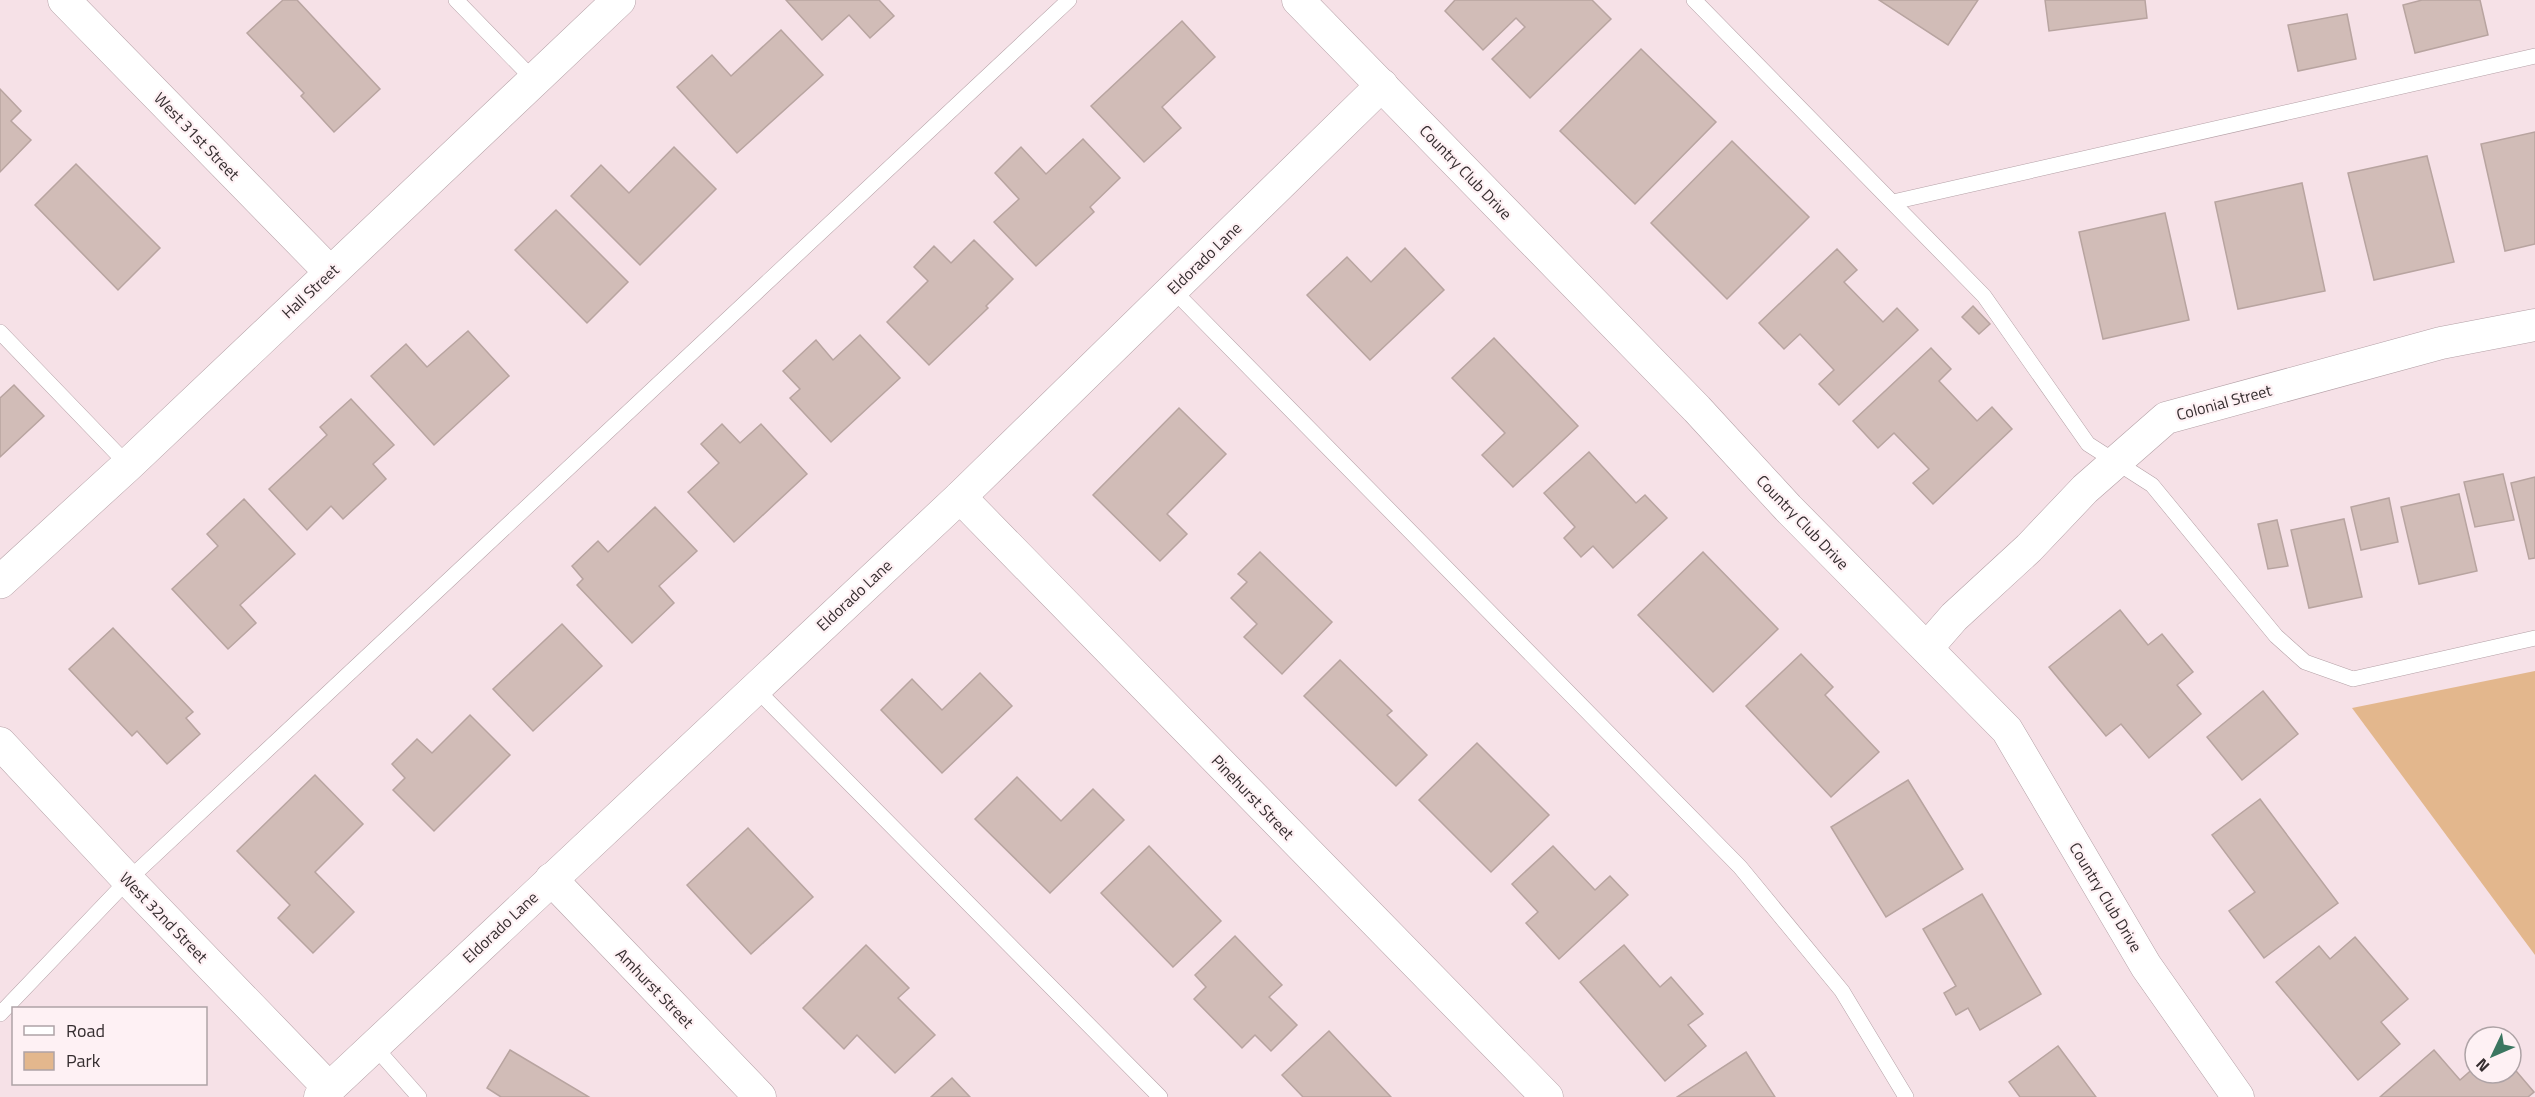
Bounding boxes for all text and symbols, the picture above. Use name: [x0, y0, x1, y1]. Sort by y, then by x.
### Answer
street label: West 31st Street: [149, 87, 246, 186]
street label: Country Club Drive: [1414, 119, 1518, 225]
street label: Eldorado Lane: [1161, 216, 1247, 300]
street label: Hall Street: [276, 258, 344, 324]
street label: Colonial Street: [2174, 378, 2275, 426]
street label: Country Club Drive: [1751, 469, 1855, 575]
street label: Eldorado Lane: [811, 554, 897, 636]
street label: Pinehurst Street: [1206, 749, 1300, 845]
street label: Country Club Drive: [2064, 838, 2148, 956]
street label: West 32nd Street: [114, 866, 214, 968]
street label: Eldorado Lane: [457, 886, 543, 968]
street label: Amhurst Street: [610, 942, 700, 1034]
legend: [12, 1007, 207, 1085]
text: Road: [66, 1017, 105, 1044]
north arrow: [2463, 1025, 2523, 1085]
text: Park: [66, 1047, 101, 1074]
text: N: [2470, 1053, 2495, 1078]

